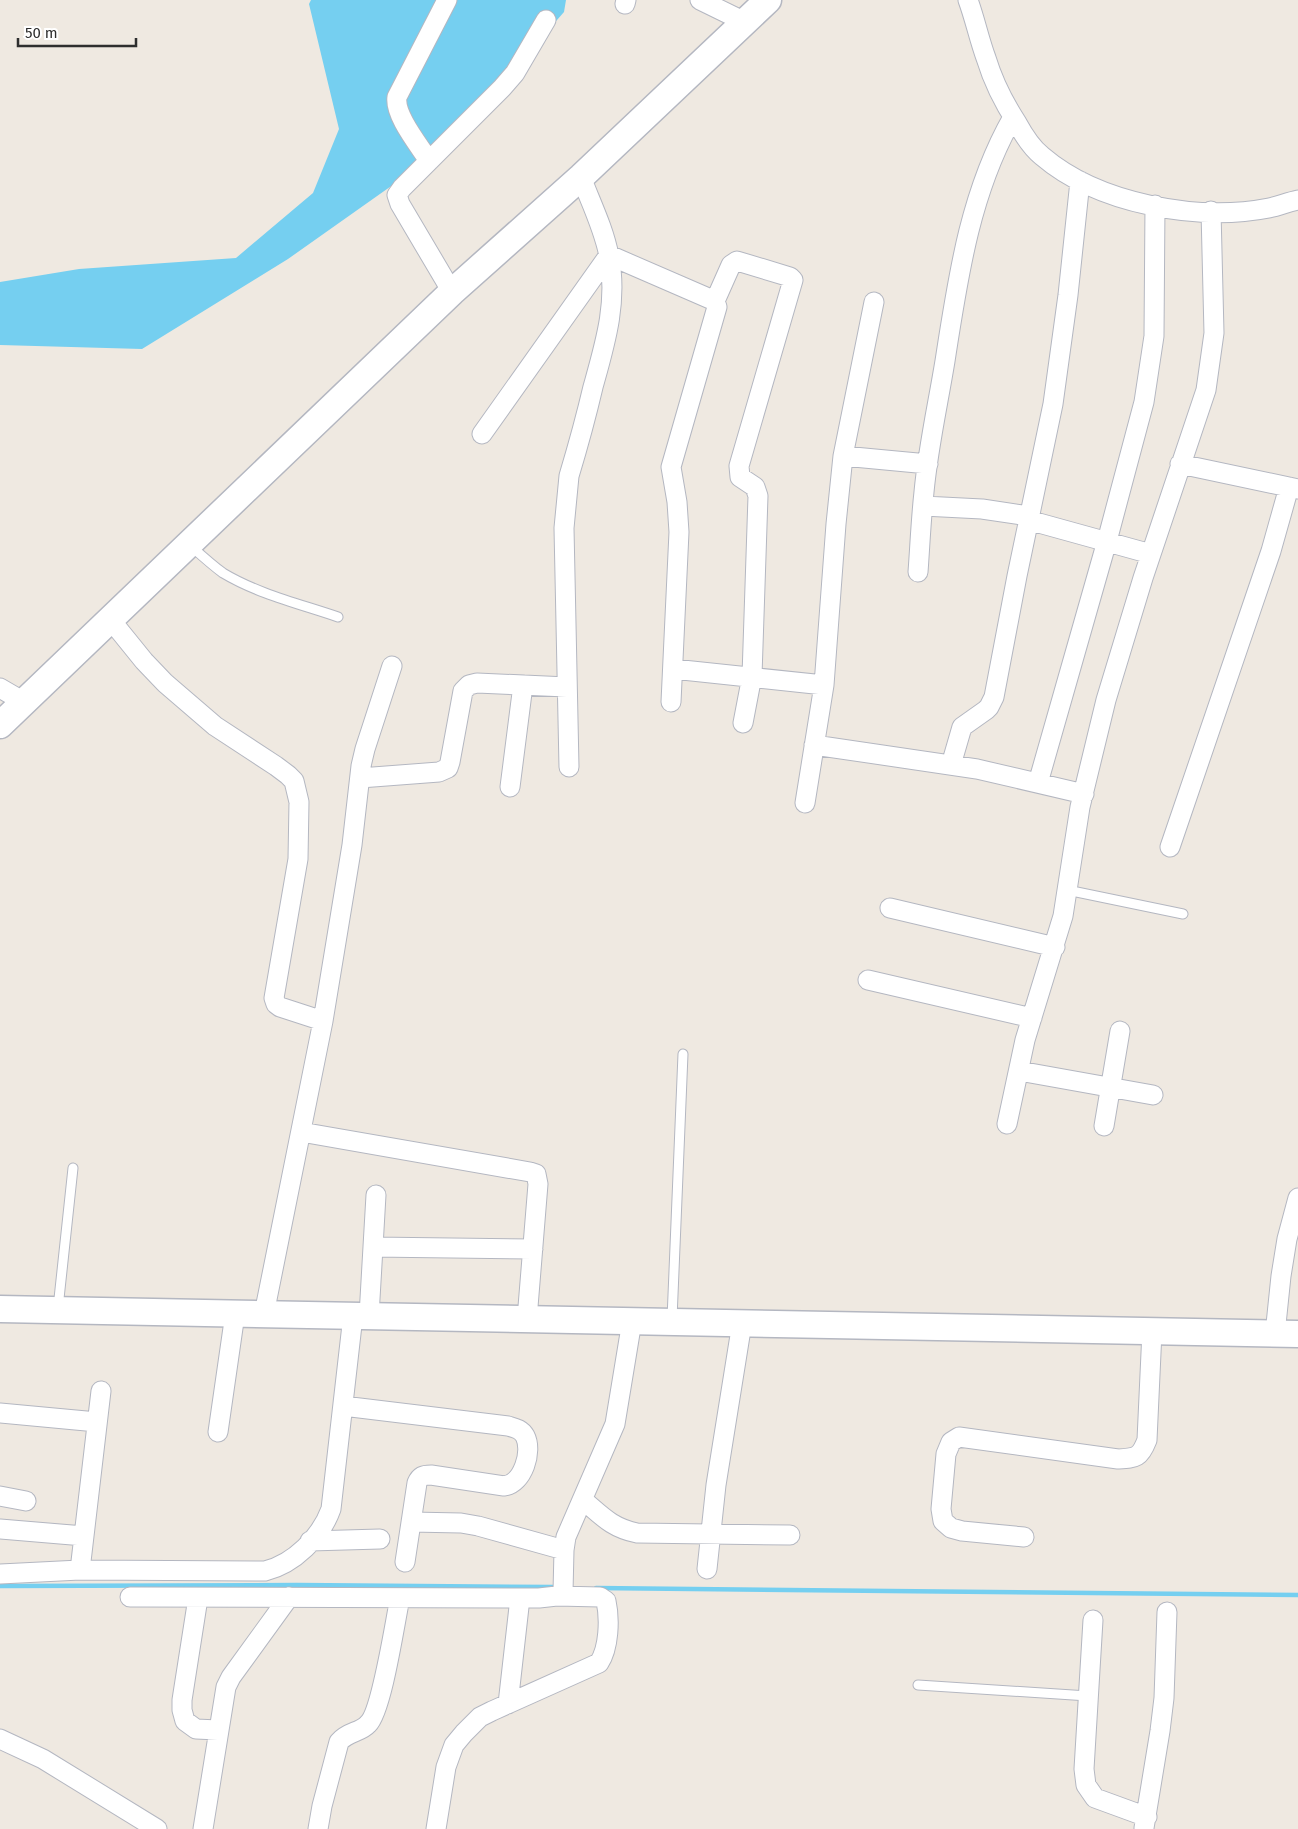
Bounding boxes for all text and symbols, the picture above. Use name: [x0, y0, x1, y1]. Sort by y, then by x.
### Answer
scale bar: [18, 15, 135, 47]
text: 50 m: [25, 24, 58, 42]

